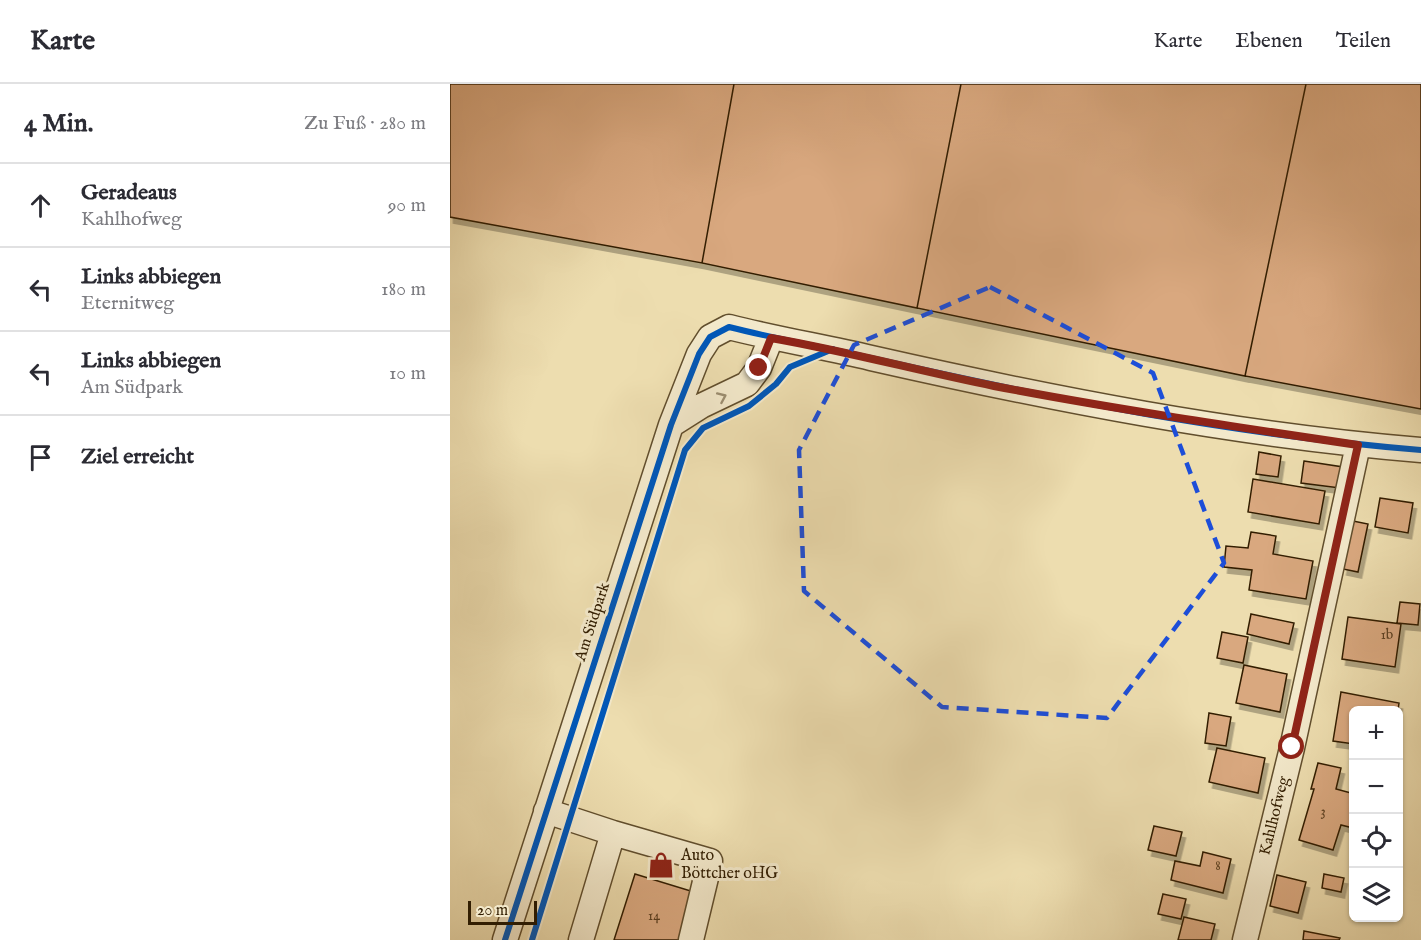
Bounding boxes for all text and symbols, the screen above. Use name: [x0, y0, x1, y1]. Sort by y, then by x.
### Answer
text: Karte: [30, 24, 95, 59]
text: Karte: [1154, 28, 1202, 55]
text: Ebenen: [1235, 28, 1303, 55]
text: Teilen: [1336, 28, 1391, 55]
text: 4 Min.: [24, 107, 93, 140]
text: Zu Fuß · 280 m: [304, 111, 426, 136]
text: Geradeaus: [81, 179, 177, 207]
icon: ahead: [24, 189, 57, 222]
text: 90 m: [388, 193, 426, 218]
text: Kahlhofweg: [81, 207, 182, 232]
text: Links abbiegen: [81, 263, 221, 291]
icon: left: [24, 273, 57, 306]
text: 180 m: [381, 277, 426, 302]
text: Eternitweg: [81, 291, 174, 316]
text: Links abbiegen: [81, 347, 221, 375]
route end: [745, 354, 771, 380]
icon: left: [24, 357, 57, 390]
text: 10 m: [389, 361, 426, 386]
text: Am Südpark: [81, 375, 183, 400]
one-way arrow: [716, 392, 727, 404]
icon: arrive: [24, 441, 57, 474]
text: Ziel erreicht: [81, 443, 194, 471]
street label: Am Südpark: [571, 580, 615, 665]
house number: 1b: [1381, 626, 1393, 644]
map controls: [1349, 706, 1403, 922]
button: +: [1349, 706, 1403, 760]
route start: [1278, 733, 1304, 759]
button: −: [1349, 760, 1403, 814]
street label: Kahlhofweg: [1256, 774, 1295, 858]
house number: 3: [1320, 803, 1326, 821]
button: locate: [1349, 814, 1403, 868]
place label: Auto Böttcher oHG: [680, 846, 778, 884]
shop icon: Auto Böttcher oHG: [646, 850, 676, 880]
house number: 8: [1215, 857, 1221, 875]
button: layers: [1349, 868, 1403, 922]
scale bar: [468, 898, 537, 926]
text: 20 m: [477, 901, 508, 921]
house number: 14: [648, 907, 660, 925]

